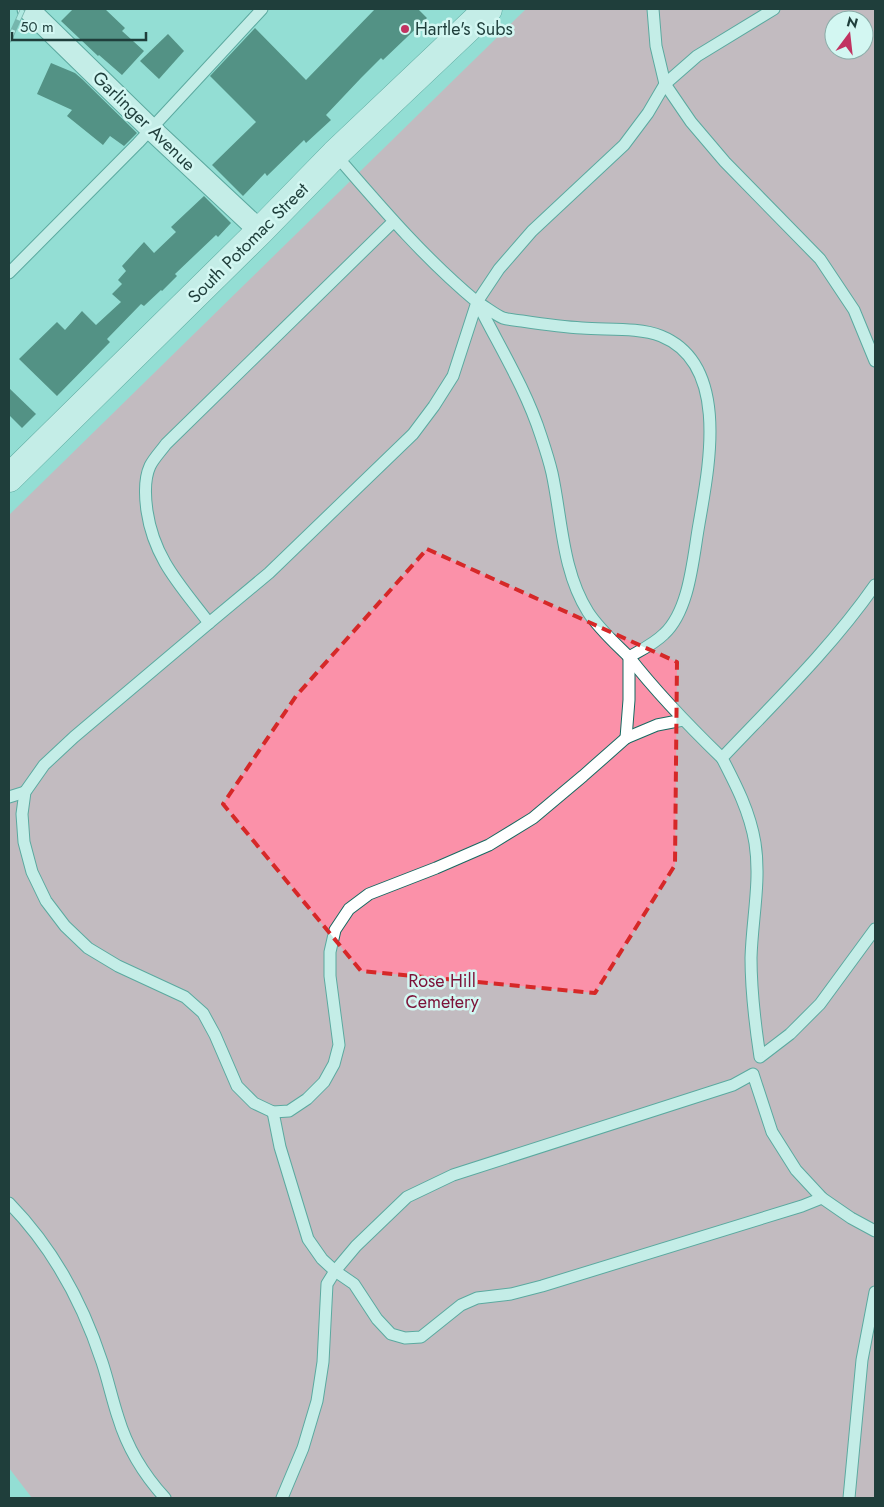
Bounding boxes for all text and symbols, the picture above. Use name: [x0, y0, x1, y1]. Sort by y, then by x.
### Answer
scale bar: [12, 10, 146, 42]
north arrow: [824, 10, 874, 60]
text: N: [844, 11, 860, 34]
text: 50 m: [20, 16, 54, 38]
place label: Hartle's Subs: [415, 16, 513, 42]
marker: Hartle's Subs: [399, 23, 411, 35]
street label: Garlinger Avenue: [87, 65, 201, 177]
street label: South Potomac Street: [182, 176, 315, 309]
park label: Rose Hill Cemetery: [405, 968, 479, 1015]

